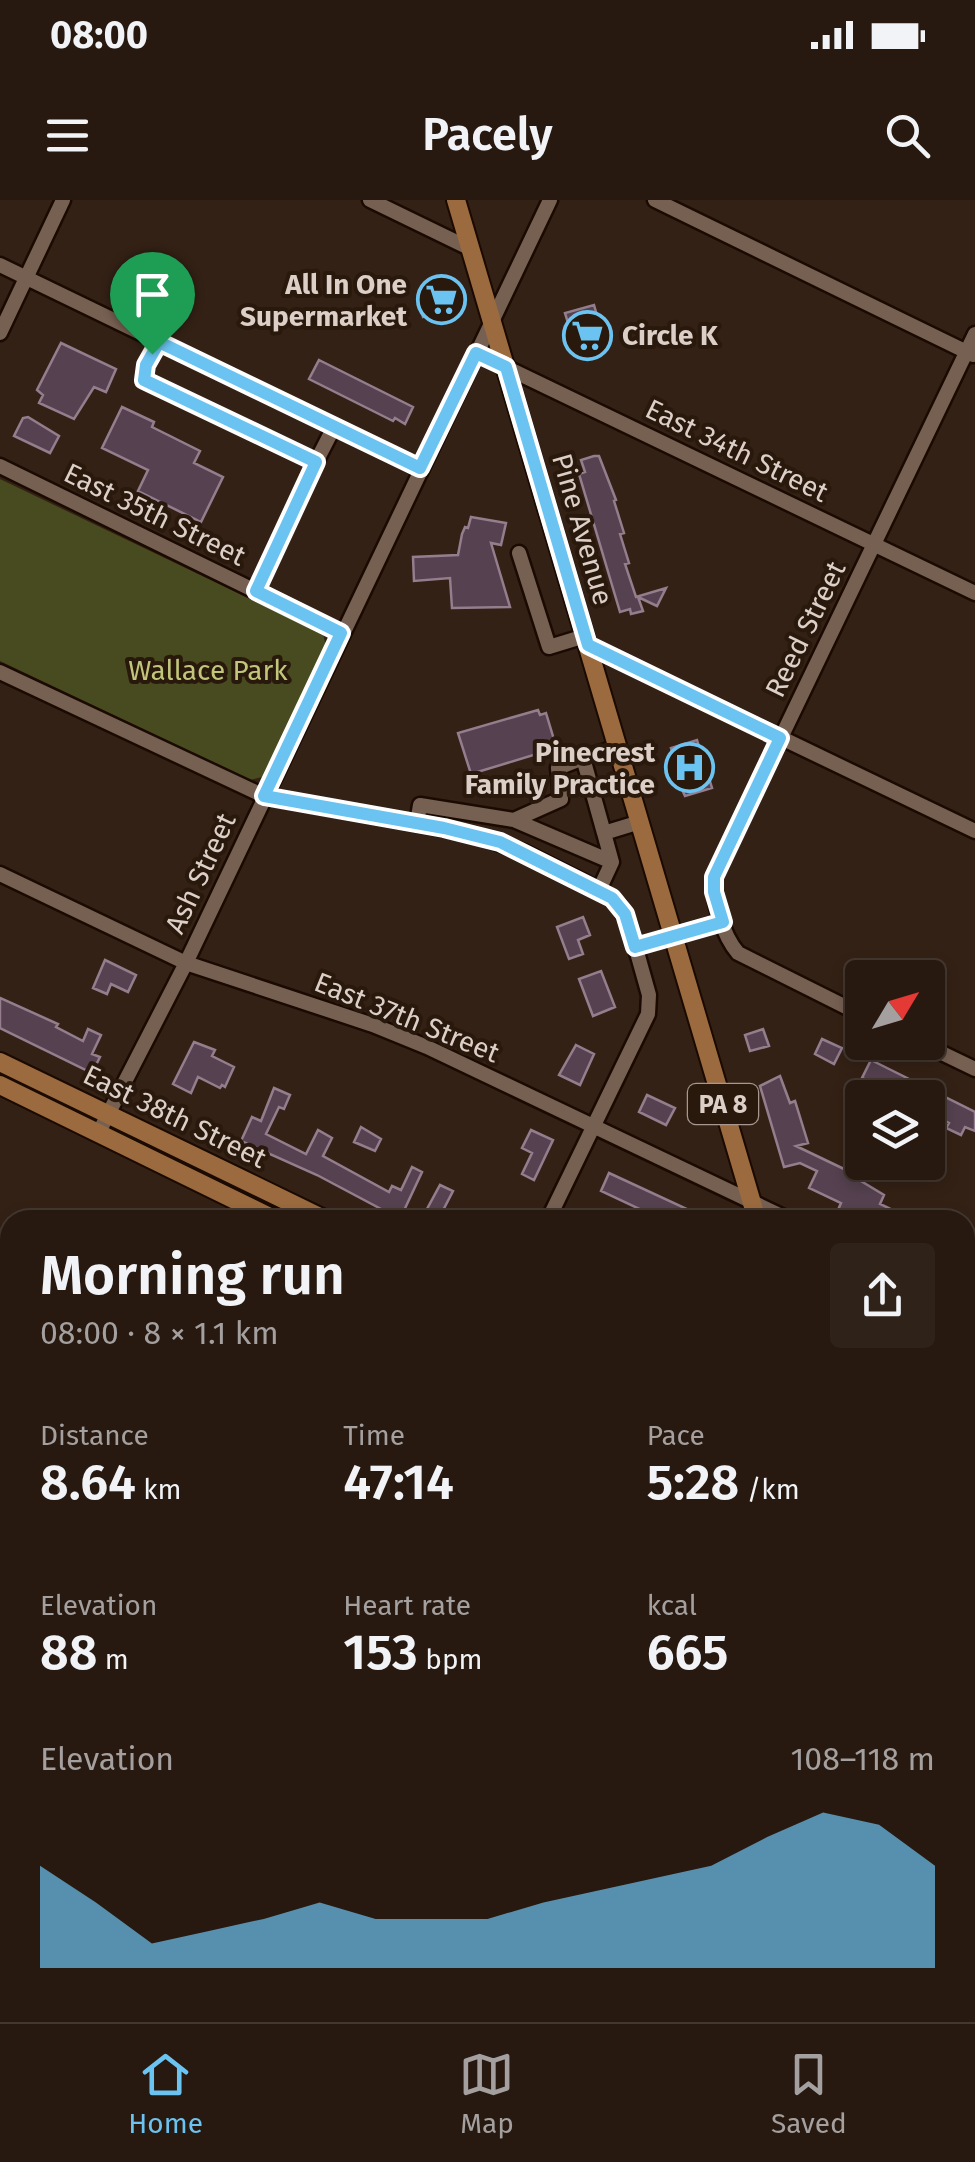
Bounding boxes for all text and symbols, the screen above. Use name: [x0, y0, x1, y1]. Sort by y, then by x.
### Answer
text: 08:00: [50, 12, 148, 58]
icon: menu: [40, 108, 95, 163]
text: Pacely: [422, 108, 553, 162]
icon: search: [880, 108, 935, 163]
pin: [110, 252, 195, 355]
icon: arrive: [125, 267, 180, 322]
place label: All In One Supermarket: [240, 268, 408, 333]
supermarket icon: All In One Supermarket: [416, 274, 468, 326]
supermarket icon: Circle K: [561, 309, 613, 361]
place label: Circle K: [622, 319, 719, 352]
street label: East 34th Street: [640, 392, 834, 509]
street label: Pine Avenue: [545, 450, 620, 609]
street label: East 35th Street: [59, 456, 252, 573]
street label: Reed Street: [758, 555, 853, 703]
park label: Wallace Park: [128, 654, 288, 687]
place label: Pinecrest Family Practice: [465, 736, 656, 801]
hospital icon: Pinecrest Family Practice: [664, 742, 716, 794]
street label: Ash Street: [158, 807, 243, 939]
north arrow: [845, 960, 945, 1060]
map controls: [845, 960, 945, 1180]
street label: East 37th Street: [310, 965, 505, 1070]
street label: East 38th Street: [78, 1058, 272, 1175]
button: layers: [845, 1080, 945, 1180]
road number: PA 8: [688, 1084, 758, 1124]
text: Morning run: [40, 1243, 345, 1309]
button: share: [830, 1243, 935, 1348]
text: 08:00 · 8 × 1.1 km: [40, 1314, 279, 1352]
text: Distance: [40, 1419, 149, 1452]
text: Time: [343, 1419, 405, 1452]
text: Pace: [647, 1419, 705, 1452]
text: 8.64: [40, 1452, 136, 1512]
text: 47:14: [343, 1452, 454, 1512]
text: 5:28: [647, 1452, 739, 1512]
text: km: [136, 1473, 182, 1506]
text: /km: [739, 1473, 800, 1506]
text: Elevation: [40, 1589, 157, 1622]
text: Heart rate: [343, 1589, 471, 1622]
text: kcal: [647, 1589, 697, 1622]
text: 88: [40, 1622, 97, 1682]
text: 153: [343, 1622, 418, 1682]
text: 665: [647, 1622, 728, 1682]
text: m: [97, 1643, 129, 1676]
text: bpm: [418, 1643, 483, 1676]
text: Elevation: [40, 1740, 174, 1778]
text: 108–118 m: [790, 1740, 935, 1778]
tab: Home: [128, 2047, 203, 2140]
tab: Map: [459, 2047, 514, 2140]
tab: Saved: [771, 2047, 847, 2140]

